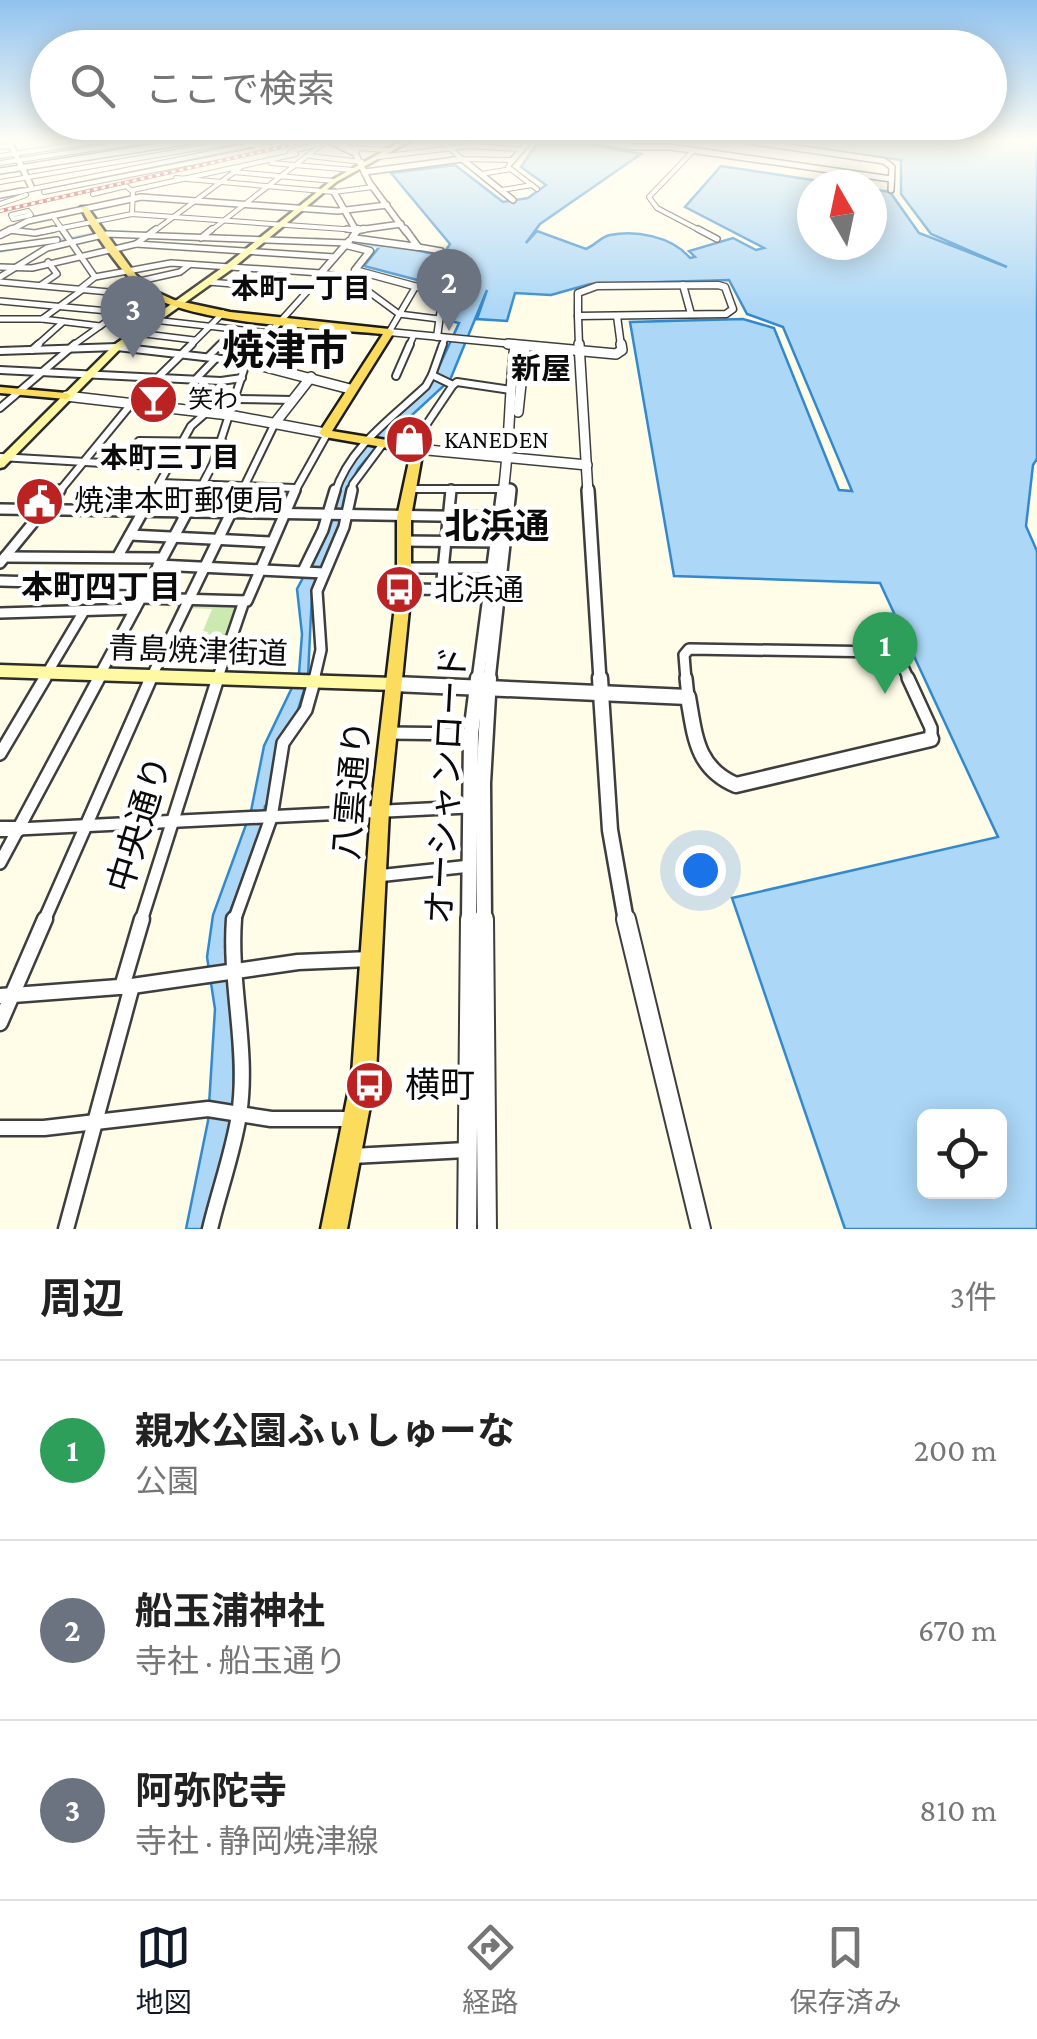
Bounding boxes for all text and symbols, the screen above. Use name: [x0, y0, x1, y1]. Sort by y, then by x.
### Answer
search box: [30, 30, 1007, 140]
icon: search: [65, 58, 120, 113]
text: ここで検索: [145, 68, 335, 110]
north arrow: [797, 170, 887, 260]
pin: 2: [416, 248, 482, 331]
district label: 本町一丁目: [231, 273, 371, 304]
pin: 3: [100, 276, 166, 358]
district label: 焼津市: [222, 327, 348, 374]
district label: 新屋: [511, 352, 571, 385]
bar icon: 笑わ: [127, 373, 179, 425]
place label: 笑わ: [188, 386, 238, 413]
shop icon: KANEDEN: [383, 413, 435, 465]
place label: KANEDEN: [444, 426, 549, 453]
district label: 本町三丁目: [100, 442, 240, 473]
public building icon: 焼津本町郵便局: [13, 475, 65, 527]
place label: 焼津本町郵便局: [74, 484, 284, 517]
district label: 北浜通: [444, 507, 550, 546]
bus stop icon: 北浜通: [373, 564, 425, 616]
district label: 本町四丁目: [21, 569, 181, 605]
place label: 北浜通: [434, 573, 524, 606]
pin: 1: [852, 612, 918, 694]
street label: 青島焼津街道: [107, 631, 289, 670]
street label: オーシャンロード: [420, 645, 473, 926]
street label: 八雲通り: [327, 719, 378, 861]
street label: 中央通り: [100, 751, 179, 897]
your location: [675, 845, 726, 896]
bus stop icon: 横町: [344, 1059, 396, 1111]
place label: 横町: [405, 1066, 475, 1105]
map controls: [917, 1109, 1007, 1199]
button: locate: [917, 1109, 1007, 1199]
text: 周辺: [40, 1275, 124, 1322]
text: 3件: [950, 1279, 997, 1315]
text: 親水公園ふぃしゅーな: [135, 1410, 515, 1452]
text: 1: [67, 1432, 78, 1468]
text: 200 m: [914, 1432, 997, 1468]
text: 公園: [135, 1463, 199, 1499]
text: 船玉浦神社: [135, 1590, 325, 1632]
text: 2: [64, 1612, 81, 1648]
text: 670 m: [918, 1612, 997, 1648]
text: 寺社 · 船玉通り: [135, 1643, 347, 1679]
text: 阿弥陀寺: [135, 1770, 287, 1812]
text: 3: [65, 1792, 80, 1828]
text: 810 m: [919, 1792, 997, 1828]
text: 寺社 · 静岡焼津線: [135, 1823, 379, 1859]
tab: 地図: [135, 1920, 192, 2020]
tab: 経路: [462, 1920, 519, 2020]
tab: 保存済み: [789, 1920, 902, 2020]

